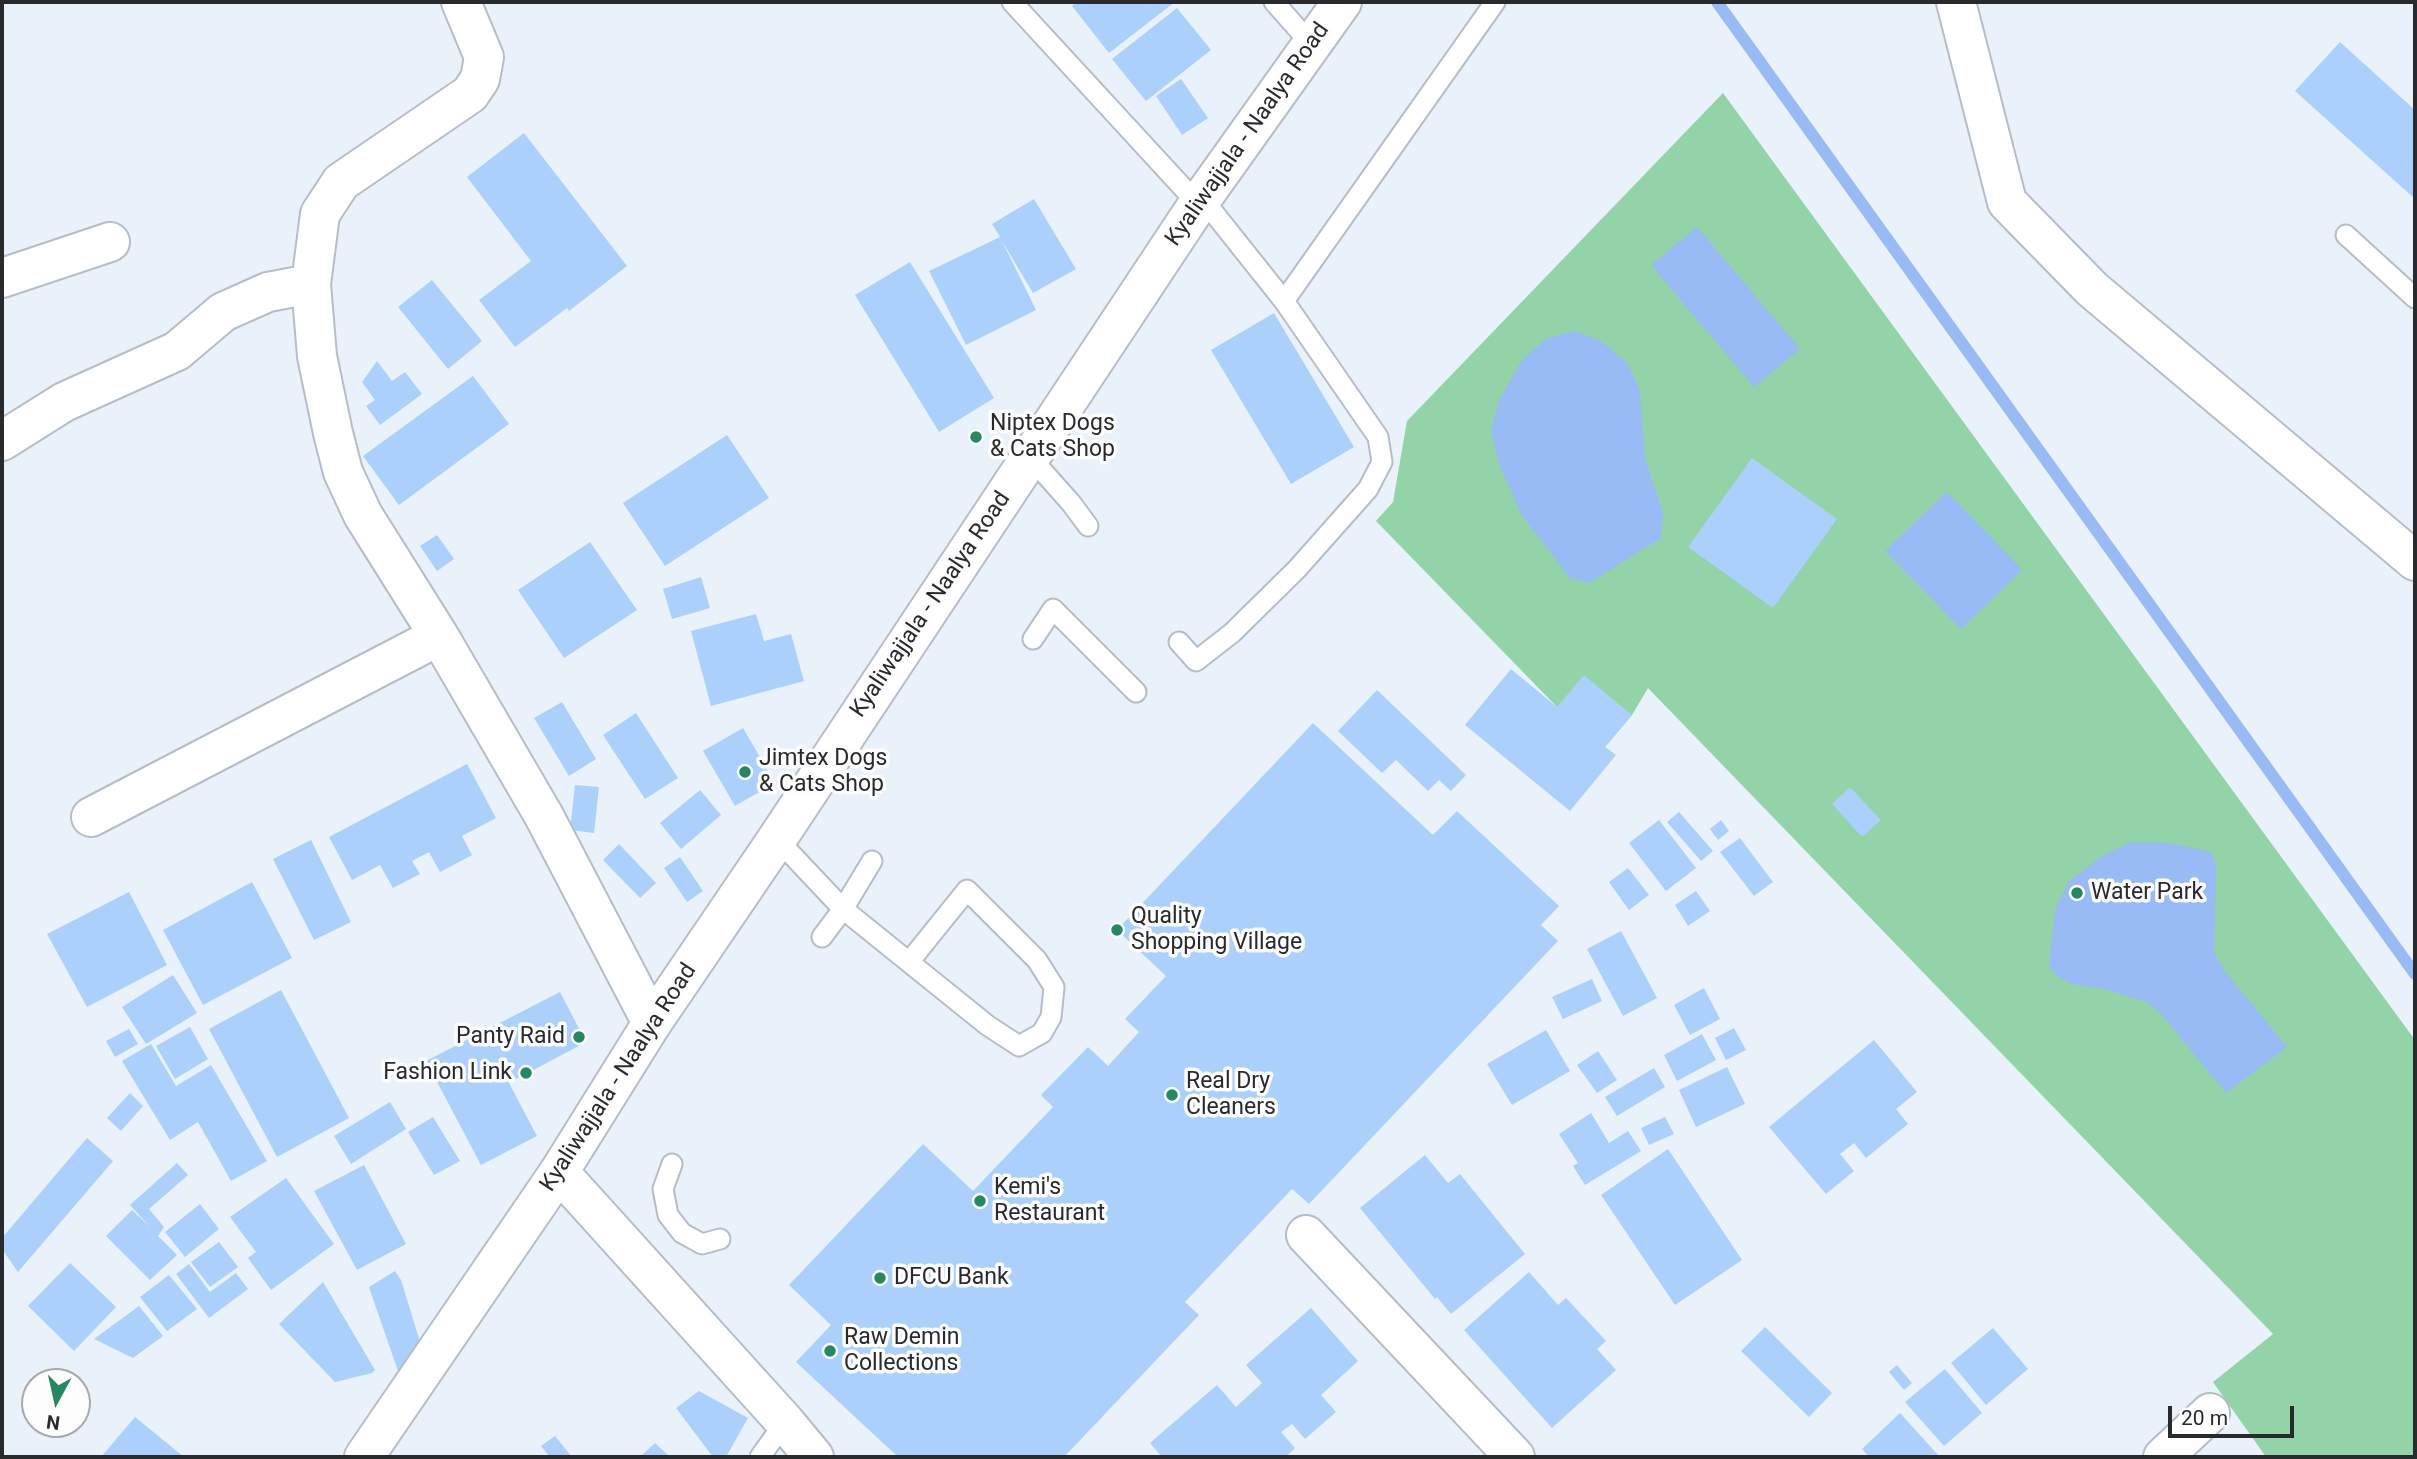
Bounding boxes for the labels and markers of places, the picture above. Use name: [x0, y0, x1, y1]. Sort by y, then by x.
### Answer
place label: Niptex Dogs & Cats Shop: [990, 410, 1115, 464]
marker: Niptex Dogs & Cats Shop: [968, 429, 984, 445]
place label: Jimtex Dogs & Cats Shop: [759, 745, 887, 799]
marker: Jimtex Dogs & Cats Shop: [737, 764, 753, 780]
place label: Water Park: [2091, 879, 2203, 907]
marker: Water Park: [2069, 885, 2085, 901]
place label: Quality Shopping Village: [1131, 903, 1302, 957]
marker: Quality Shopping Village: [1109, 922, 1125, 938]
place label: Panty Raid: [456, 1023, 565, 1051]
marker: Panty Raid: [571, 1029, 587, 1045]
place label: Fashion Link: [383, 1059, 512, 1087]
marker: Fashion Link: [518, 1065, 534, 1081]
place label: Real Dry Cleaners: [1186, 1068, 1276, 1122]
marker: Real Dry Cleaners: [1164, 1087, 1180, 1103]
place label: Kemi's Restaurant: [994, 1174, 1105, 1228]
marker: Kemi's Restaurant: [972, 1193, 988, 1209]
place label: DFCU Bank: [894, 1264, 1009, 1292]
marker: DFCU Bank: [872, 1270, 888, 1286]
place label: Raw Demin Collections: [844, 1324, 959, 1378]
marker: Raw Demin Collections: [822, 1343, 838, 1359]

